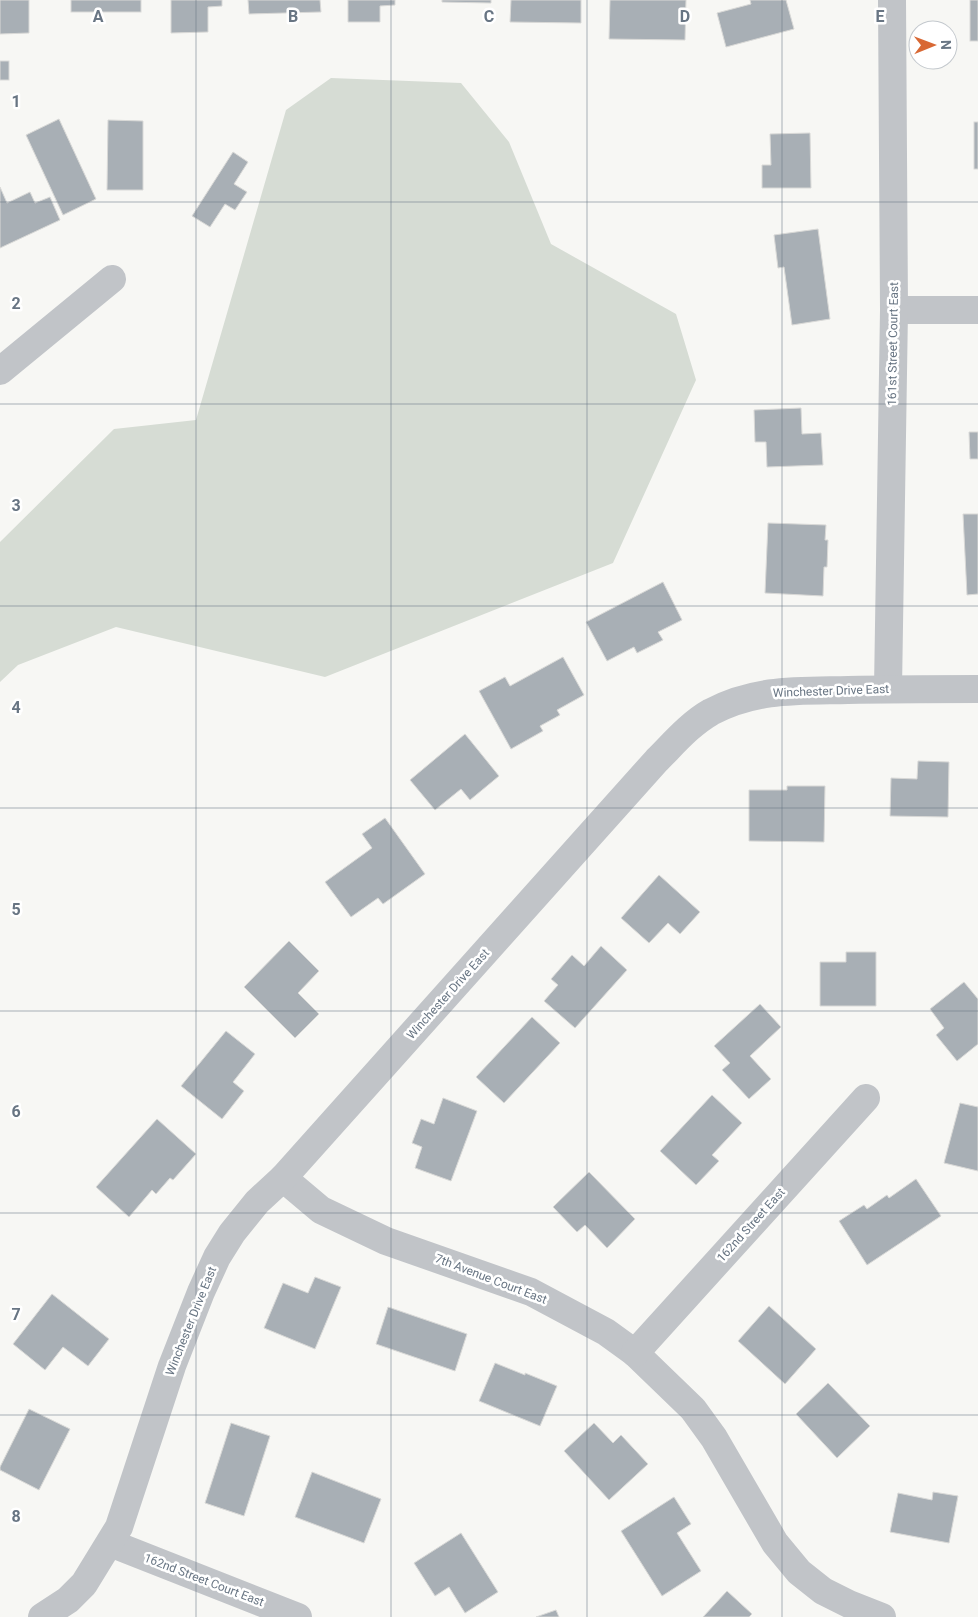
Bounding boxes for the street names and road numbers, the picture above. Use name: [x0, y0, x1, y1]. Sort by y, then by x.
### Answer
street label: 161st Street Court East: [885, 282, 901, 406]
street label: Winchester Drive East: [773, 682, 889, 700]
street label: Winchester Drive East: [404, 946, 492, 1042]
street label: 162nd Street East: [714, 1185, 788, 1265]
street label: 7th Avenue Court East: [433, 1251, 549, 1307]
street label: Winchester Drive East: [163, 1264, 219, 1378]
street label: 162nd Street Court East: [142, 1551, 266, 1609]

